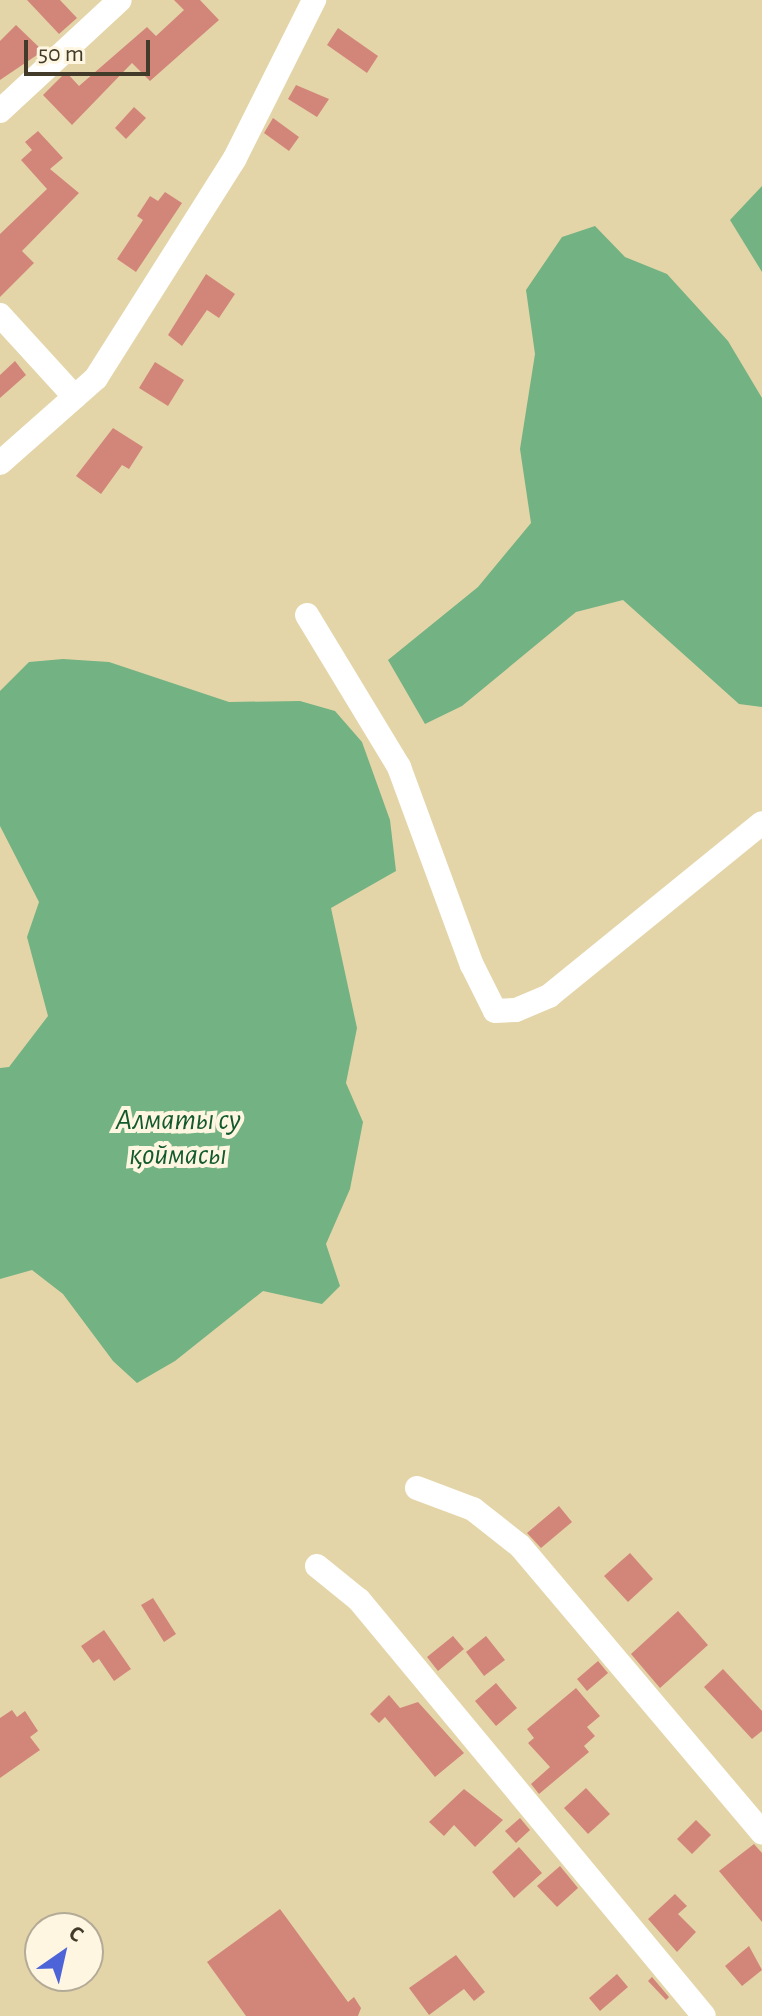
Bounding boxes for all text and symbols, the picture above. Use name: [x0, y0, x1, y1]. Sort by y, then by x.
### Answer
scale bar: [28, 24, 154, 74]
text: 50 m: [38, 42, 84, 66]
water label: Алматы су қоймасы: [115, 1102, 241, 1172]
north arrow: [24, 1912, 104, 1992]
text: С: [65, 1921, 87, 1946]

